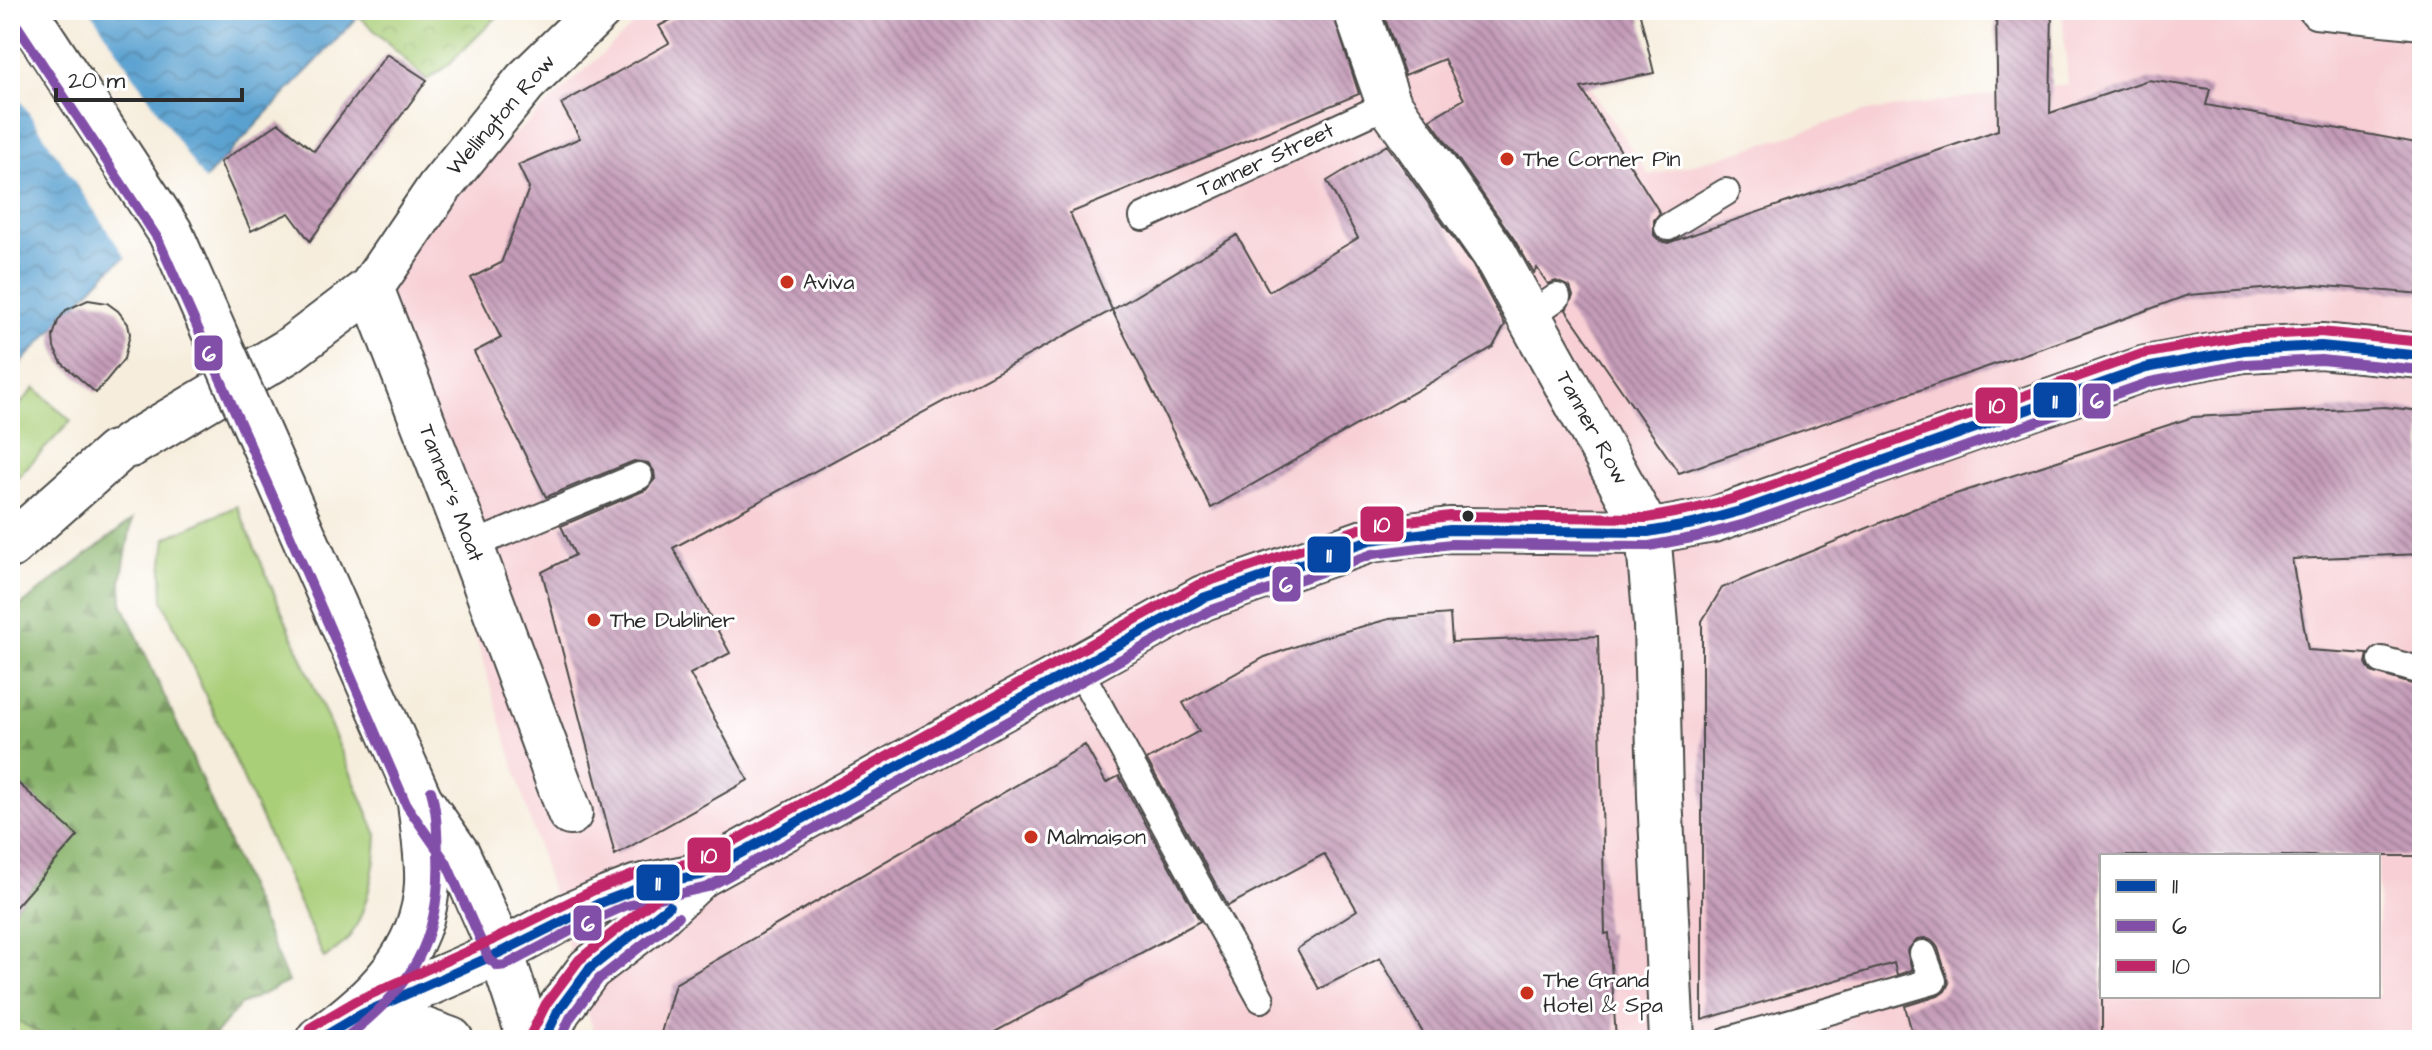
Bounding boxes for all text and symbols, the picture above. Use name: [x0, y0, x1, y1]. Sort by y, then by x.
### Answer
street label: Wellington Row: [439, 47, 563, 183]
scale bar: [56, 52, 242, 102]
text: 20 m: [68, 64, 125, 98]
street label: Tanner Street: [1193, 115, 1340, 205]
place label: The Corner Pin: [1523, 144, 1681, 175]
marker: The Corner Pin: [1498, 150, 1516, 168]
place label: Aviva: [803, 267, 854, 298]
marker: Aviva: [778, 273, 796, 291]
line badge: 6: [193, 334, 224, 372]
text: 6: [202, 339, 216, 370]
street label: Tanner Row: [1548, 366, 1636, 490]
line badge: 11: [2032, 381, 2078, 419]
line badge: 6: [2081, 382, 2112, 420]
line badge: 10: [1974, 386, 2019, 425]
text: 11: [2052, 386, 2058, 417]
text: 6: [2090, 386, 2104, 417]
text: 10: [1989, 391, 2005, 422]
street label: Tanner's Moat: [411, 420, 491, 566]
line badge: 10: [1359, 505, 1405, 543]
unlabelled marker: [1460, 508, 1476, 524]
text: 10: [1374, 510, 1390, 541]
line badge: 11: [1306, 535, 1352, 574]
text: 11: [1326, 540, 1332, 571]
line badge: 6: [1271, 565, 1302, 603]
text: 6: [1279, 570, 1293, 601]
place label: The Dubliner: [610, 605, 735, 636]
marker: The Dubliner: [585, 611, 603, 629]
place label: Malmaison: [1047, 822, 1146, 853]
marker: Malmaison: [1022, 828, 1040, 846]
line badge: 10: [686, 836, 732, 874]
text: 10: [701, 841, 717, 872]
legend: [2100, 854, 2380, 998]
line badge: 11: [635, 863, 681, 902]
text: 11: [655, 868, 661, 899]
text: 11: [2172, 870, 2178, 904]
line badge: 6: [572, 904, 603, 942]
text: 6: [581, 909, 595, 940]
text: 6: [2172, 910, 2187, 944]
text: 10: [2172, 950, 2190, 984]
place label: The Grand Hotel & Spa: [1543, 965, 1663, 1021]
marker: The Grand Hotel & Spa: [1518, 984, 1536, 1002]

